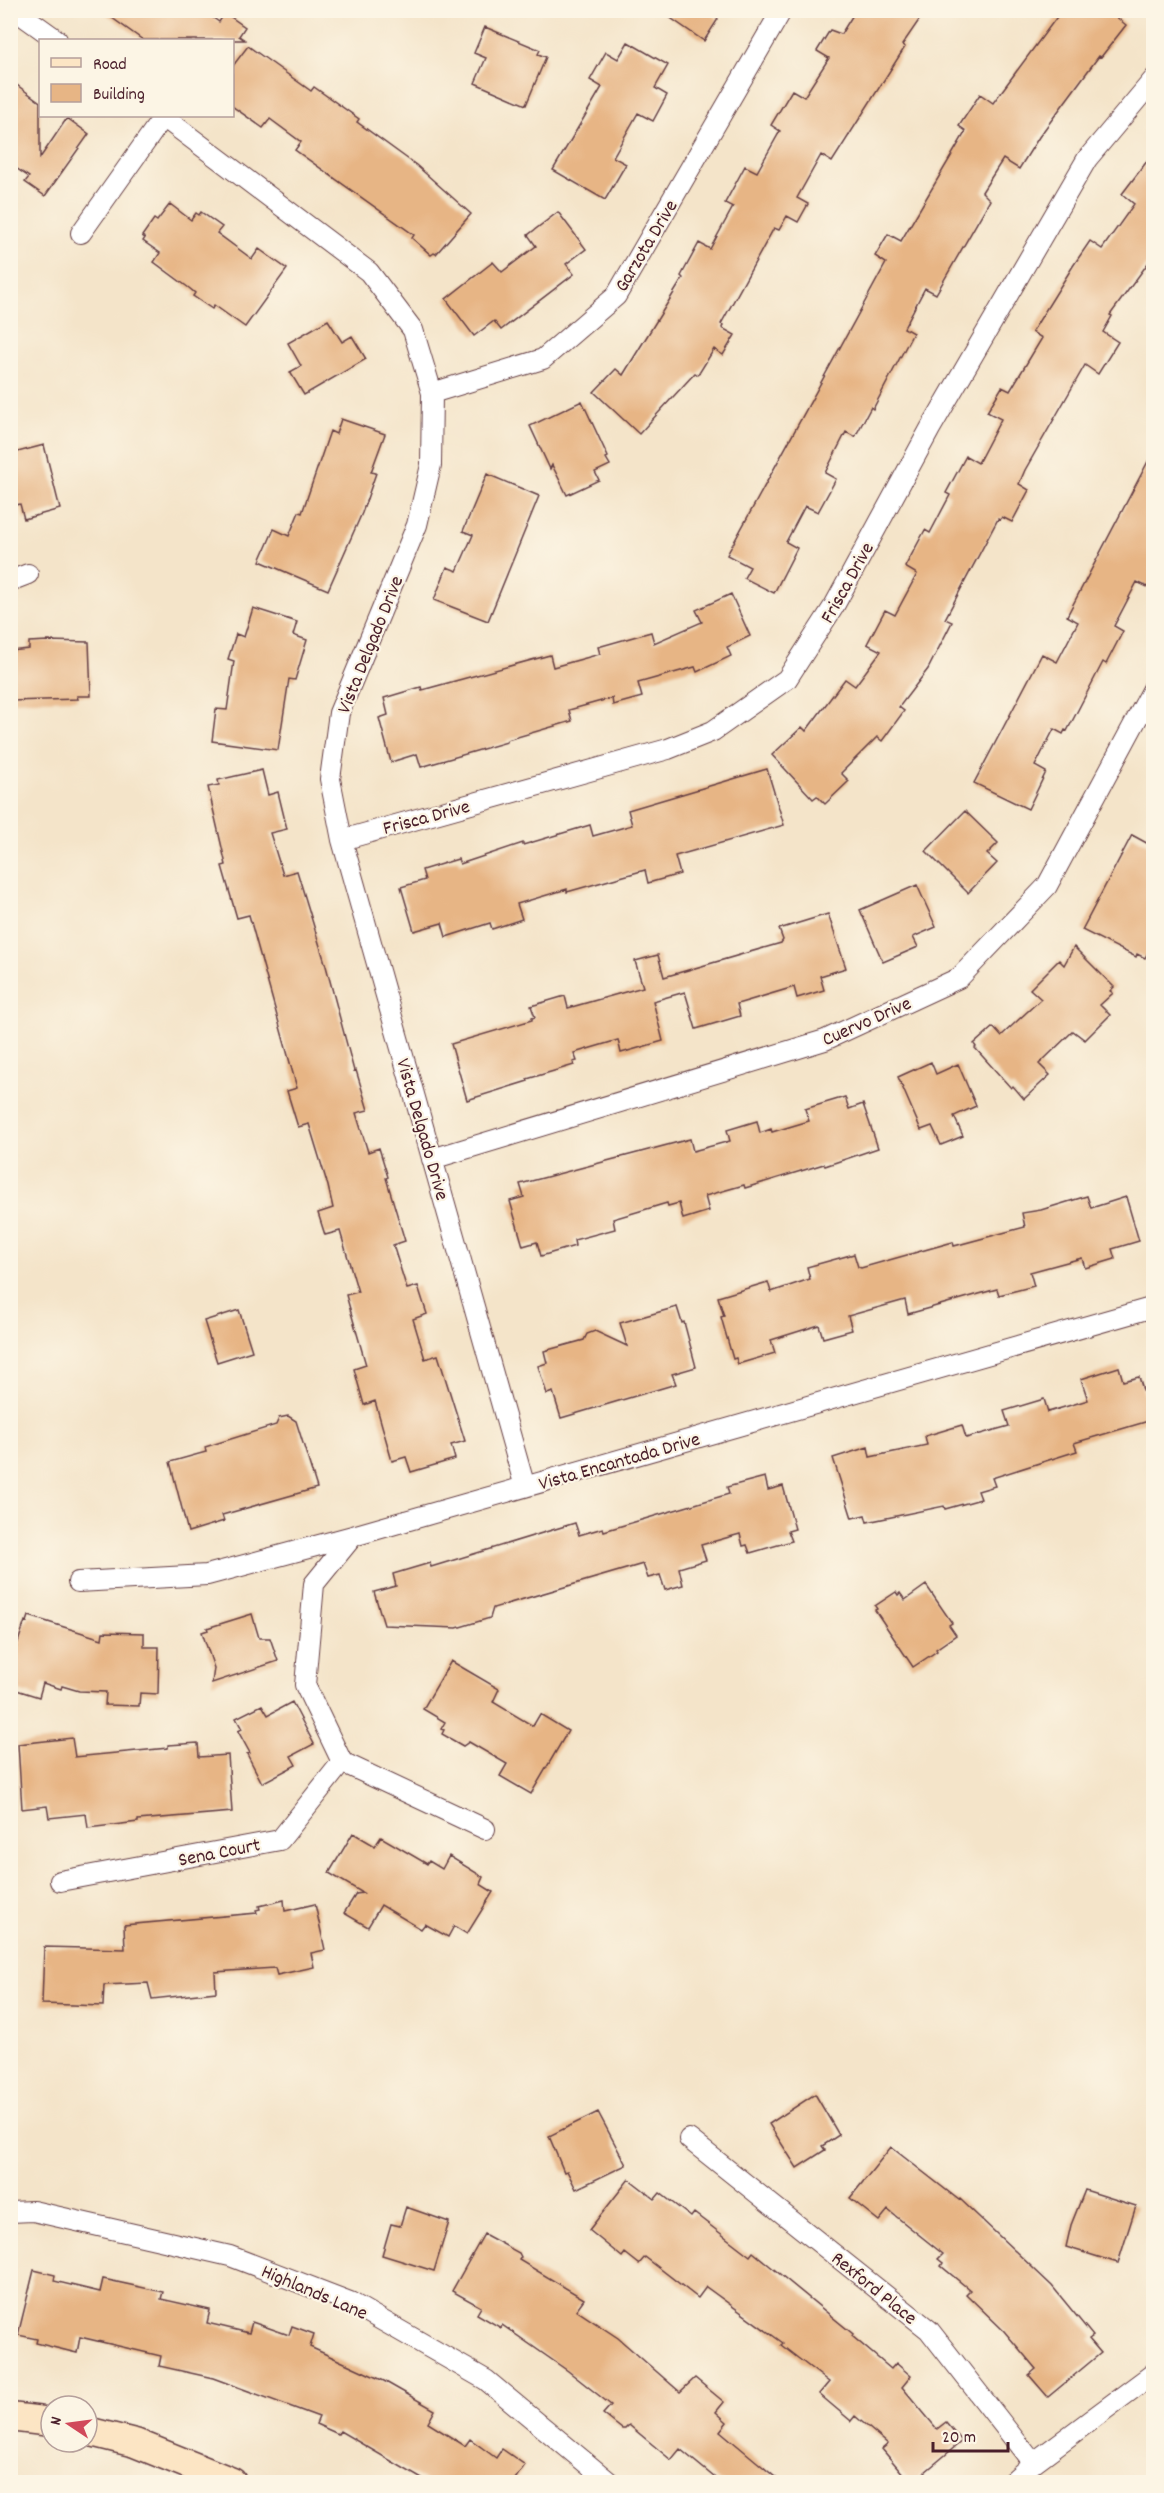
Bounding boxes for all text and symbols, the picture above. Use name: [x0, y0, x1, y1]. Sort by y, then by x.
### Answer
legend: [39, 39, 234, 117]
text: Road: [93, 53, 127, 78]
text: Building: [93, 83, 145, 108]
street label: Garzota Drive: [609, 195, 686, 298]
street label: Frisca Drive: [815, 538, 883, 629]
street label: Vista Delgado Drive: [331, 572, 412, 718]
street label: Frisca Drive: [380, 794, 474, 844]
street label: Cuervo Drive: [818, 991, 917, 1055]
street label: Vista Delgado Drive: [387, 1056, 455, 1204]
street label: Vista Encantada Drive: [536, 1426, 704, 1499]
street label: Sena Court: [176, 1832, 263, 1876]
street label: Rexford Place: [824, 2246, 922, 2333]
street label: Highlands Lane: [256, 2259, 372, 2329]
north arrow: [39, 2394, 99, 2454]
text: N: [45, 2415, 69, 2428]
scale bar: [933, 2415, 1008, 2453]
text: 20 m: [942, 2426, 976, 2451]

